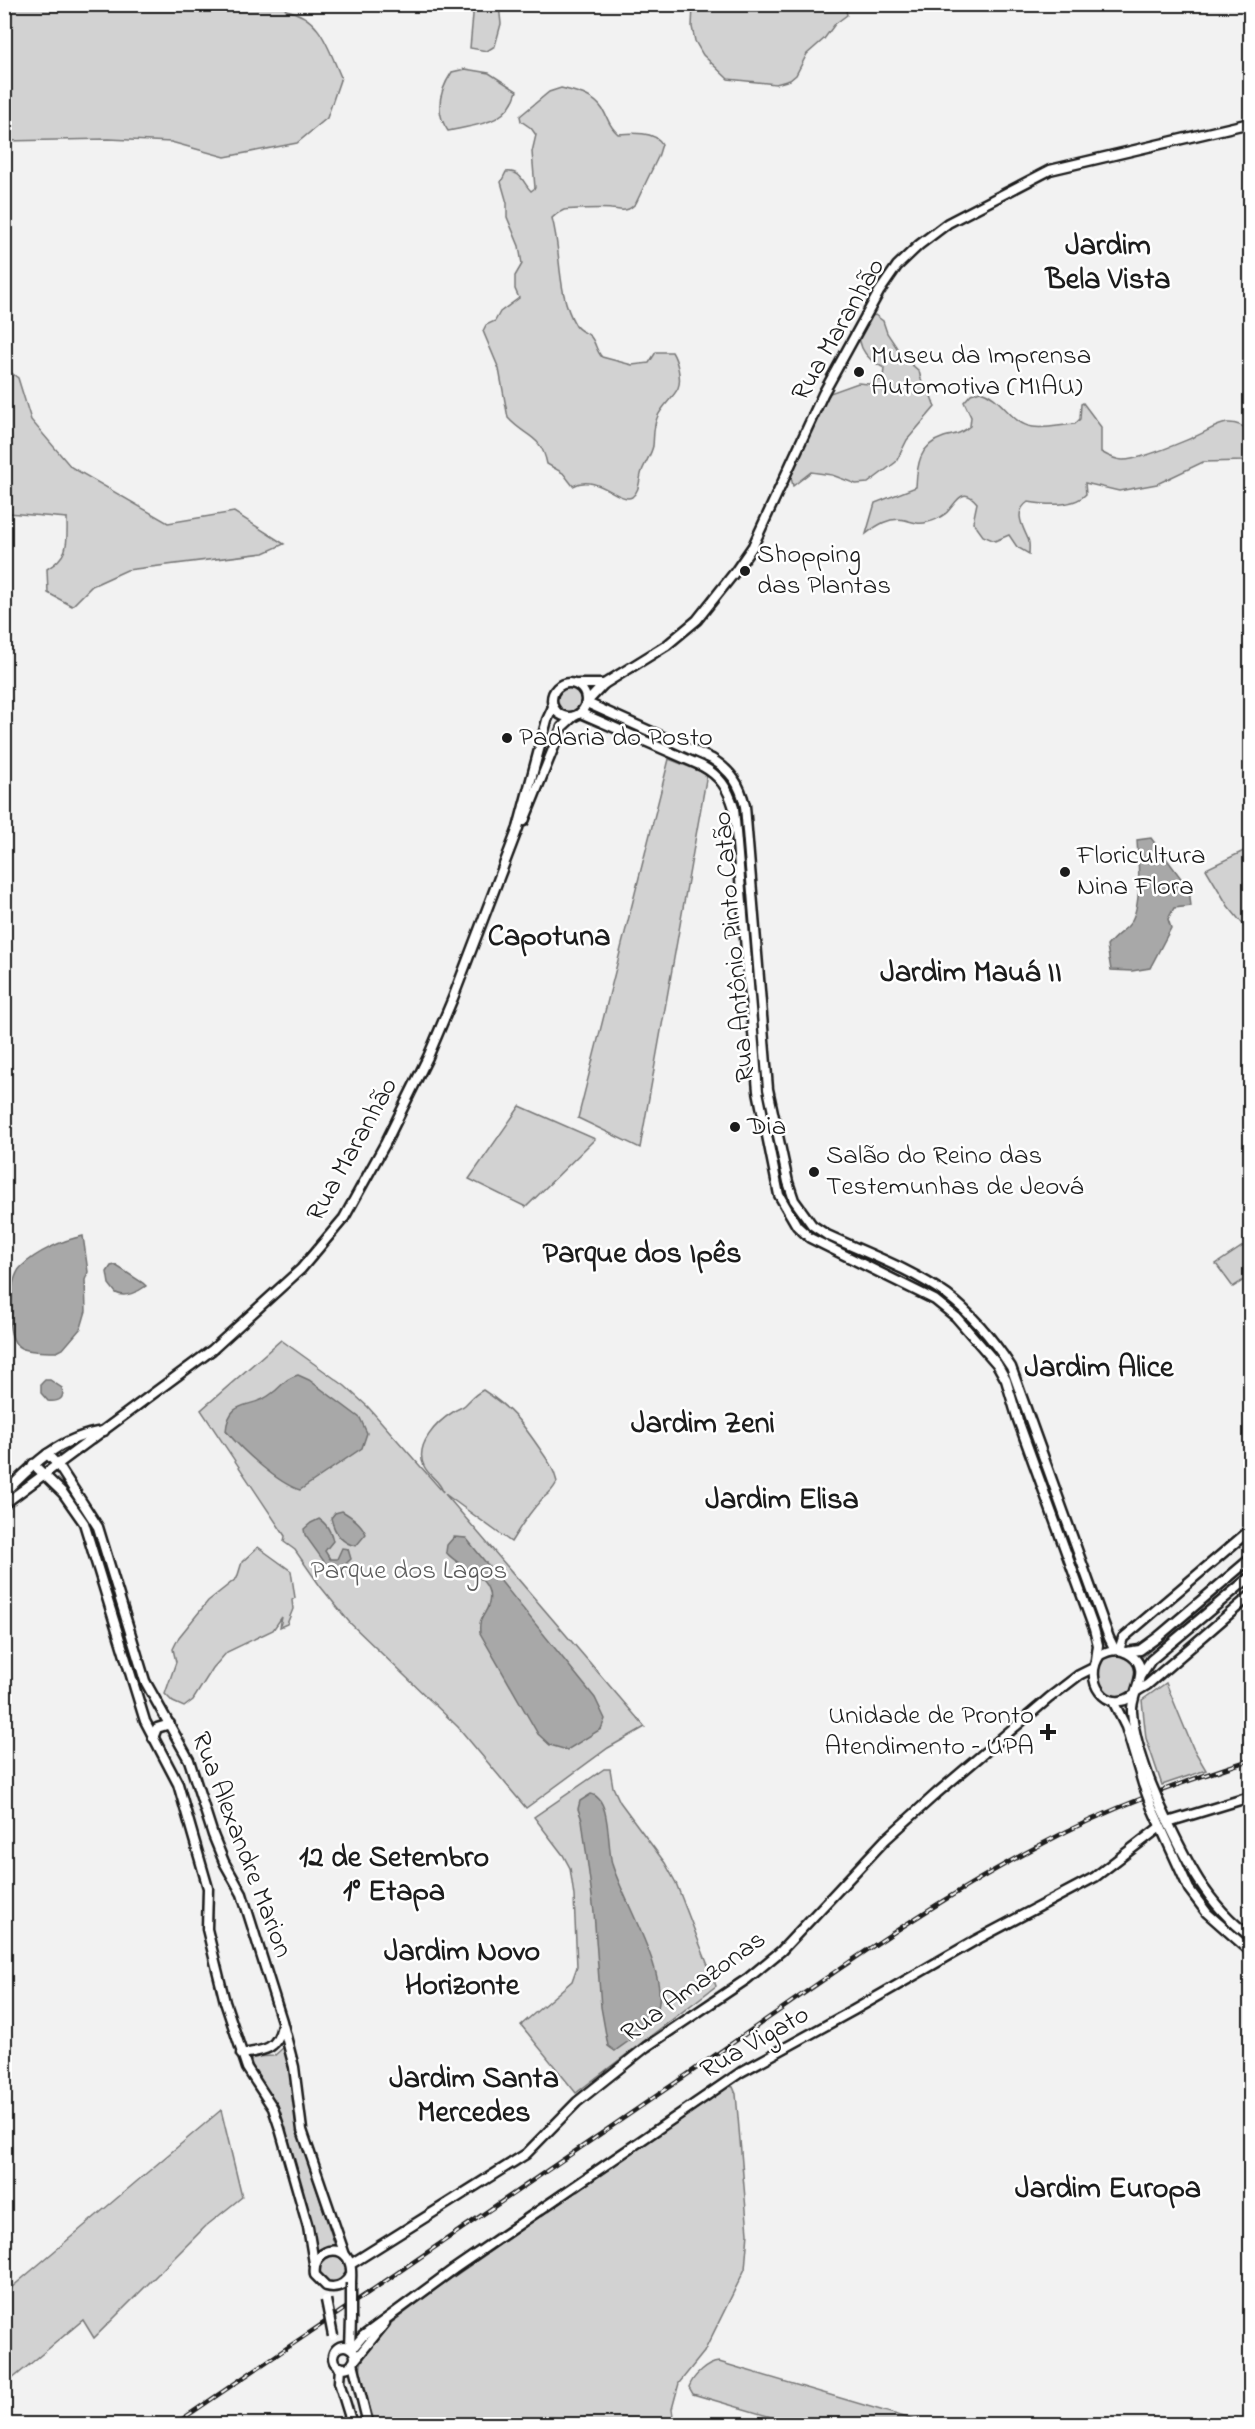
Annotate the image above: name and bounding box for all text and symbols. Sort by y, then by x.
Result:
district label: Jardim Bela Vista [1044,225,1170,303]
street label: Rua Maranhão [782,251,896,409]
place label: Museu da Imprensa Automotiva (MIAU) [871,337,1091,407]
marker: Museu da Imprensa Automotiva (MIAU) [852,365,866,379]
place label: Shopping das Plantas [757,536,891,606]
marker: Shopping das Plantas [738,564,752,578]
place label: Padaria do Posto [519,719,713,758]
marker: Padaria do Posto [500,731,514,745]
street label: Rua Antônio Pinto Catão [704,810,766,1084]
place label: Floricultura Nina Flora [1076,837,1206,907]
marker: Floricultura Nina Flora [1058,865,1072,879]
district label: Capotuna [488,916,610,960]
district label: Jardim Mauá II [880,952,1062,996]
street label: Rua Maranhão [297,1071,409,1229]
place label: Dia [746,1108,786,1147]
marker: Dia [728,1120,742,1134]
place label: Salão do Reino das Testemunhas de Jeová [826,1137,1084,1207]
marker: Salão do Reino das Testemunhas de Jeová [807,1165,821,1179]
district label: Parque dos Ipês [543,1233,741,1277]
district label: Jardim Alice [1025,1347,1175,1391]
district label: Jardim Zeni [631,1403,775,1447]
district label: Jardim Elisa [705,1479,859,1523]
park label: Parque dos Lagos [311,1552,507,1591]
place label: Unidade de Pronto Atendimento – UPA [824,1697,1034,1767]
marker: Unidade de Pronto Atendimento – UPA [1039,1723,1057,1741]
street label: Rua Alexandre Marion [180,1727,302,1963]
district label: 12 de Setembro 1° Etapa [299,1837,489,1915]
street label: Rua Amazonas [613,1921,775,2053]
district label: Jardim Novo Horizonte [384,1931,540,2009]
street label: Rua Vigato [693,1996,817,2090]
district label: Jardim Santa Mercedes [389,2058,559,2136]
district label: Jardim Europa [1015,2168,1201,2212]

